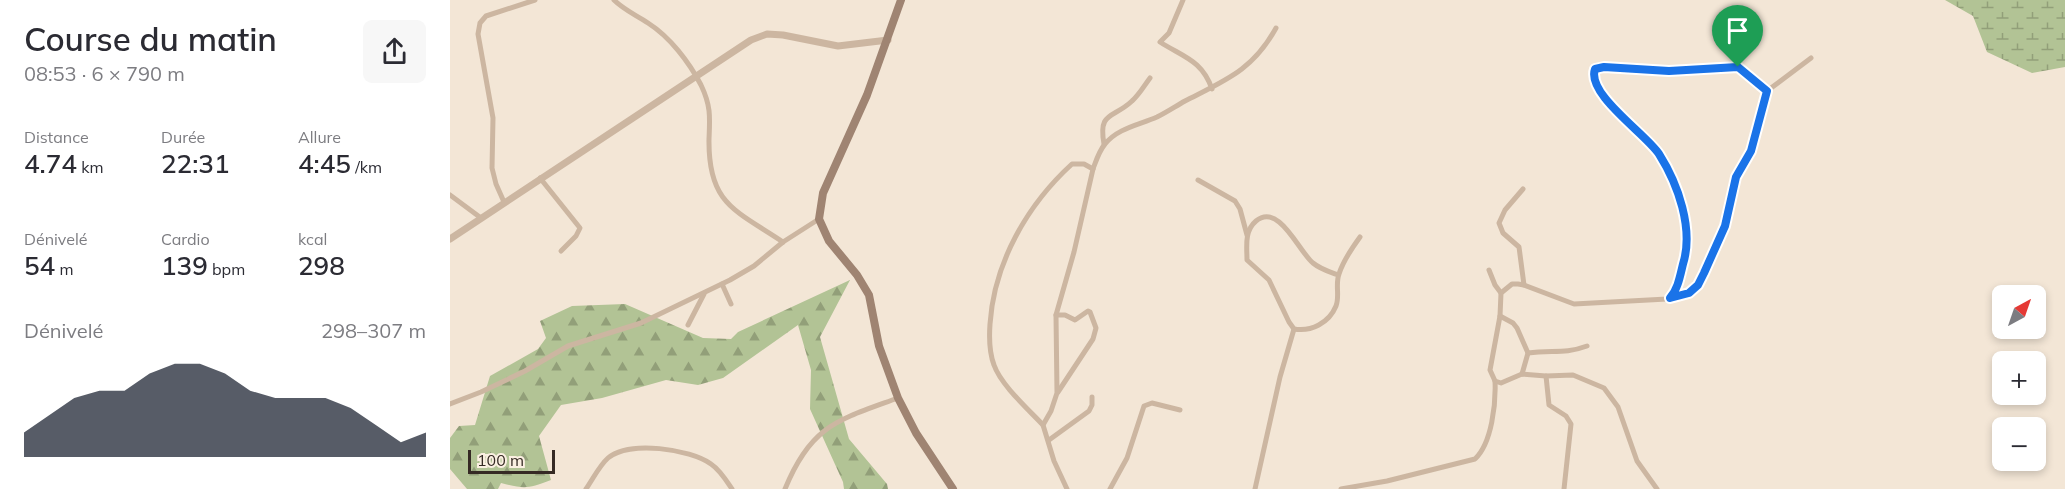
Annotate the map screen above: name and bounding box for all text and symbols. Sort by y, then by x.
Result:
pin [1712,5,1763,67]
icon: arrive [1721,14,1754,47]
text: Course du matin [24,18,277,59]
button: share [363,20,426,83]
text: 08:53 · 6 × 790 m [24,61,185,86]
text: Distance [24,127,89,147]
text: Durée [161,127,205,147]
text: Allure [298,127,341,147]
text: 4.74 [24,147,77,180]
text: 22:31 [161,147,230,180]
text: 4:45 [298,147,351,180]
text: km [77,157,103,177]
text: /km [351,157,382,177]
text: Dénivelé [24,229,87,249]
text: Cardio [161,229,210,249]
text: kcal [298,229,327,249]
text: 54 [24,249,55,282]
text: 139 [161,249,208,282]
text: 298 [298,249,345,282]
text: m [55,259,73,279]
text: bpm [208,259,245,279]
north arrow [1992,285,2046,339]
map controls [1992,285,2046,471]
text: Dénivelé [24,318,103,343]
text: 298–307 m [321,318,426,343]
button: + [1992,351,2046,405]
button: − [1992,417,2046,471]
scale bar [468,447,555,474]
text: 100 m [477,450,524,470]

